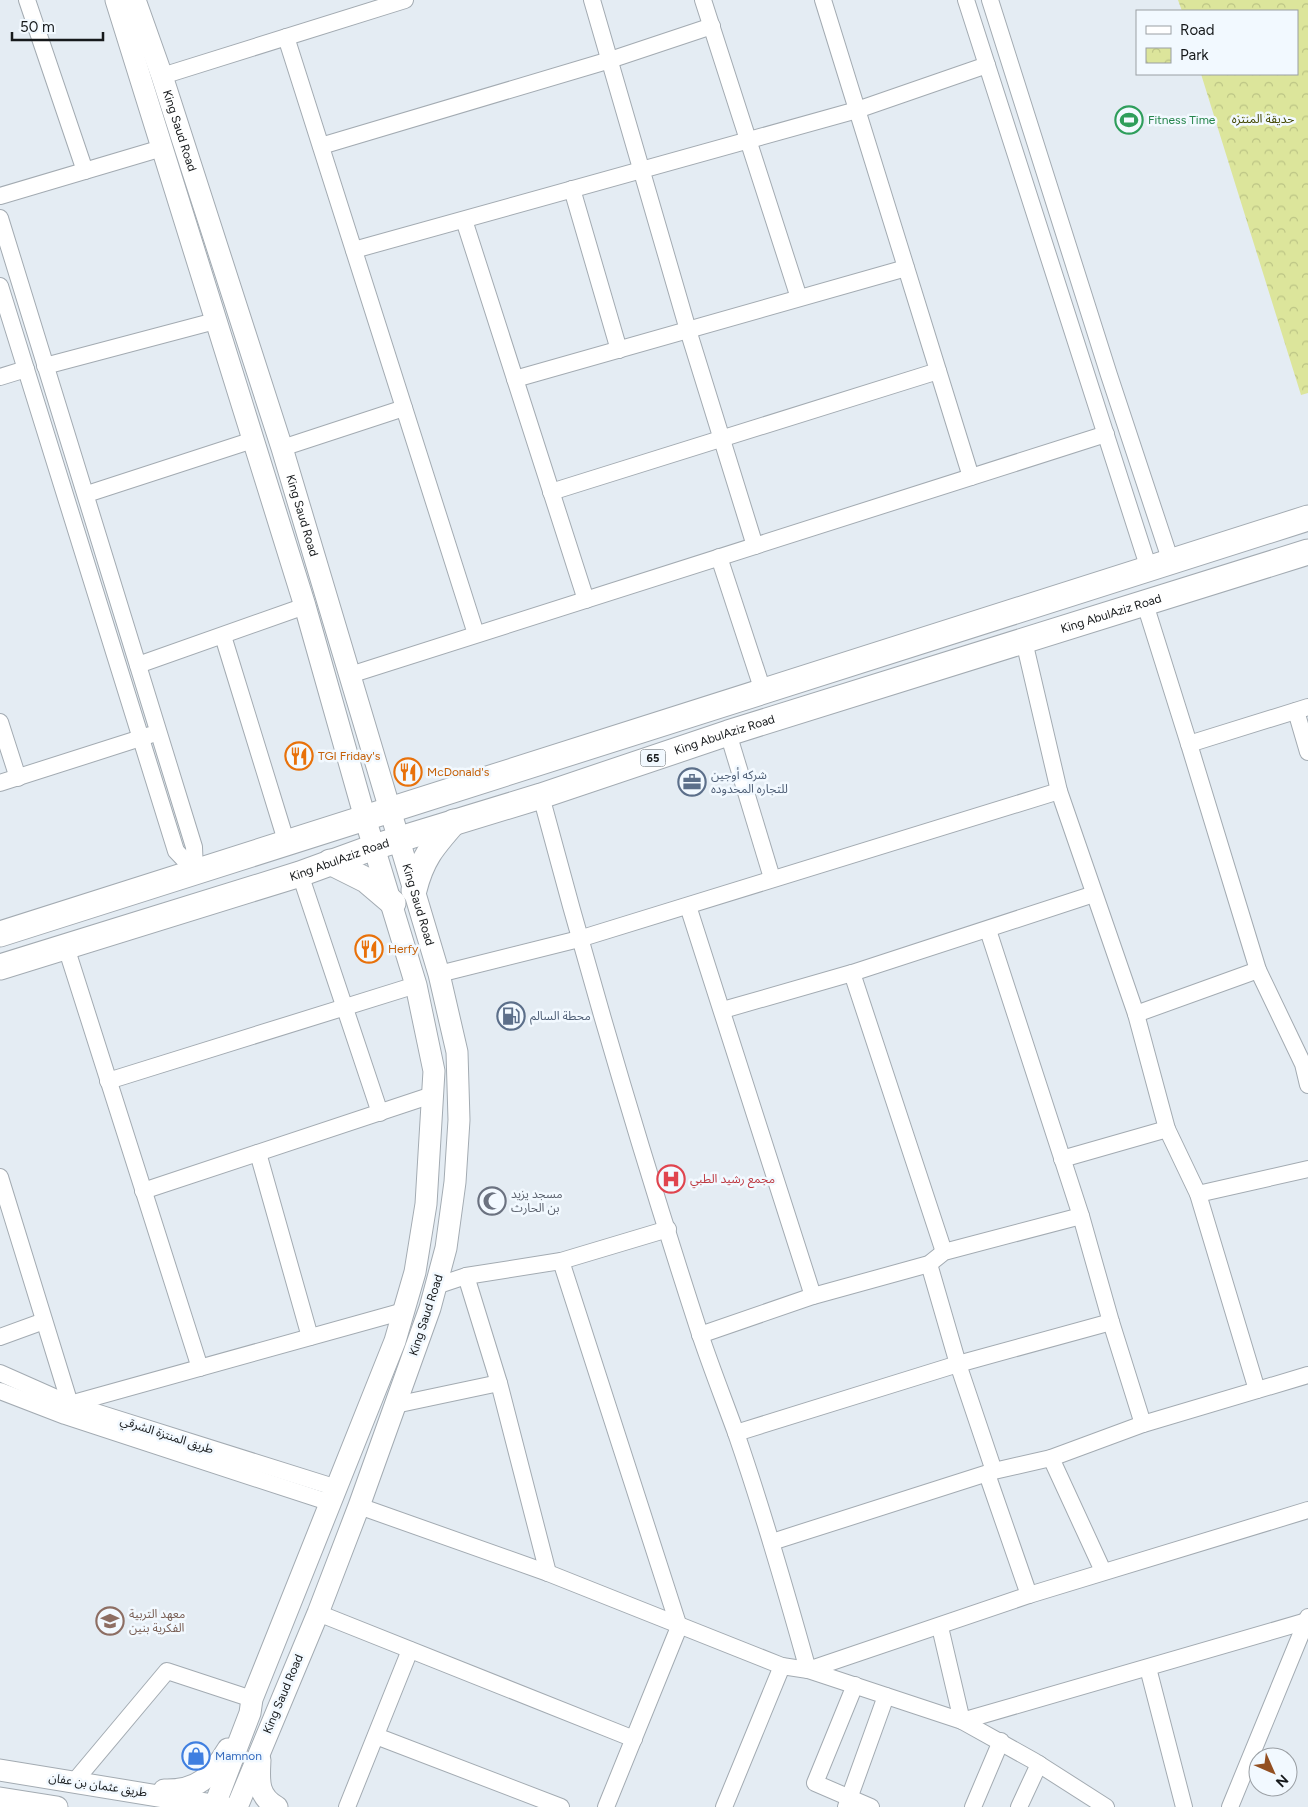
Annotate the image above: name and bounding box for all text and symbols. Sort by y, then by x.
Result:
scale bar [12,10,104,42]
legend [1136,10,1298,75]
text: 50 m [20,18,55,36]
text: Road [1180,21,1215,39]
text: Park [1180,46,1209,64]
street label: King Saud Road [160,88,199,173]
sports icon: Fitness Time [1114,105,1144,135]
park label: حديقة المنتزه [1232,112,1294,126]
place label: Fitness Time [1148,113,1216,127]
street label: King Saud Road [283,473,321,558]
street label: King AbulAziz Road [1059,591,1163,636]
street label: King AbulAziz Road [673,712,776,758]
restaurant icon: TGI Friday's [284,741,314,771]
place label: TGI Friday's [318,749,381,763]
road number: 65 [640,750,666,766]
restaurant icon: McDonald's [393,757,423,787]
place label: McDonald's [427,765,490,779]
office icon: شركه أوجين للتجاره المحدوده [677,767,707,797]
place label: شركه أوجين للتجاره المحدوده [711,767,788,796]
street label: King AbulAziz Road [288,836,391,884]
street label: King Saud Road [399,862,437,947]
restaurant icon: Herfy [354,934,384,964]
place label: Herfy [388,942,419,956]
fuel station icon: محطة السالم [496,1001,526,1031]
place label: محطة السالم [530,1009,591,1025]
hospital icon: مجمع رشيد الطبي [656,1164,686,1194]
place label: مجمع رشيد الطبي [690,1172,775,1189]
mosque icon: مسجد يزيد بن الحارث [477,1186,507,1216]
place label: مسجد يزيد بن الحارث [511,1187,562,1215]
street label: King Saud Road [406,1273,446,1357]
street label: طريق المنتزة الشرقي [118,1413,215,1459]
school or university icon: معهد التربية الفكرية بنين [95,1606,125,1636]
place label: معهد التربية الفكرية بنين [129,1607,185,1635]
street label: King Saud Road [260,1652,306,1736]
shop icon: Mamnon [181,1741,211,1771]
north arrow [1248,1747,1298,1797]
place label: Mamnon [215,1749,262,1763]
street label: طريق عثمان بن عفان [48,1770,148,1801]
text: N [1272,1771,1292,1791]

